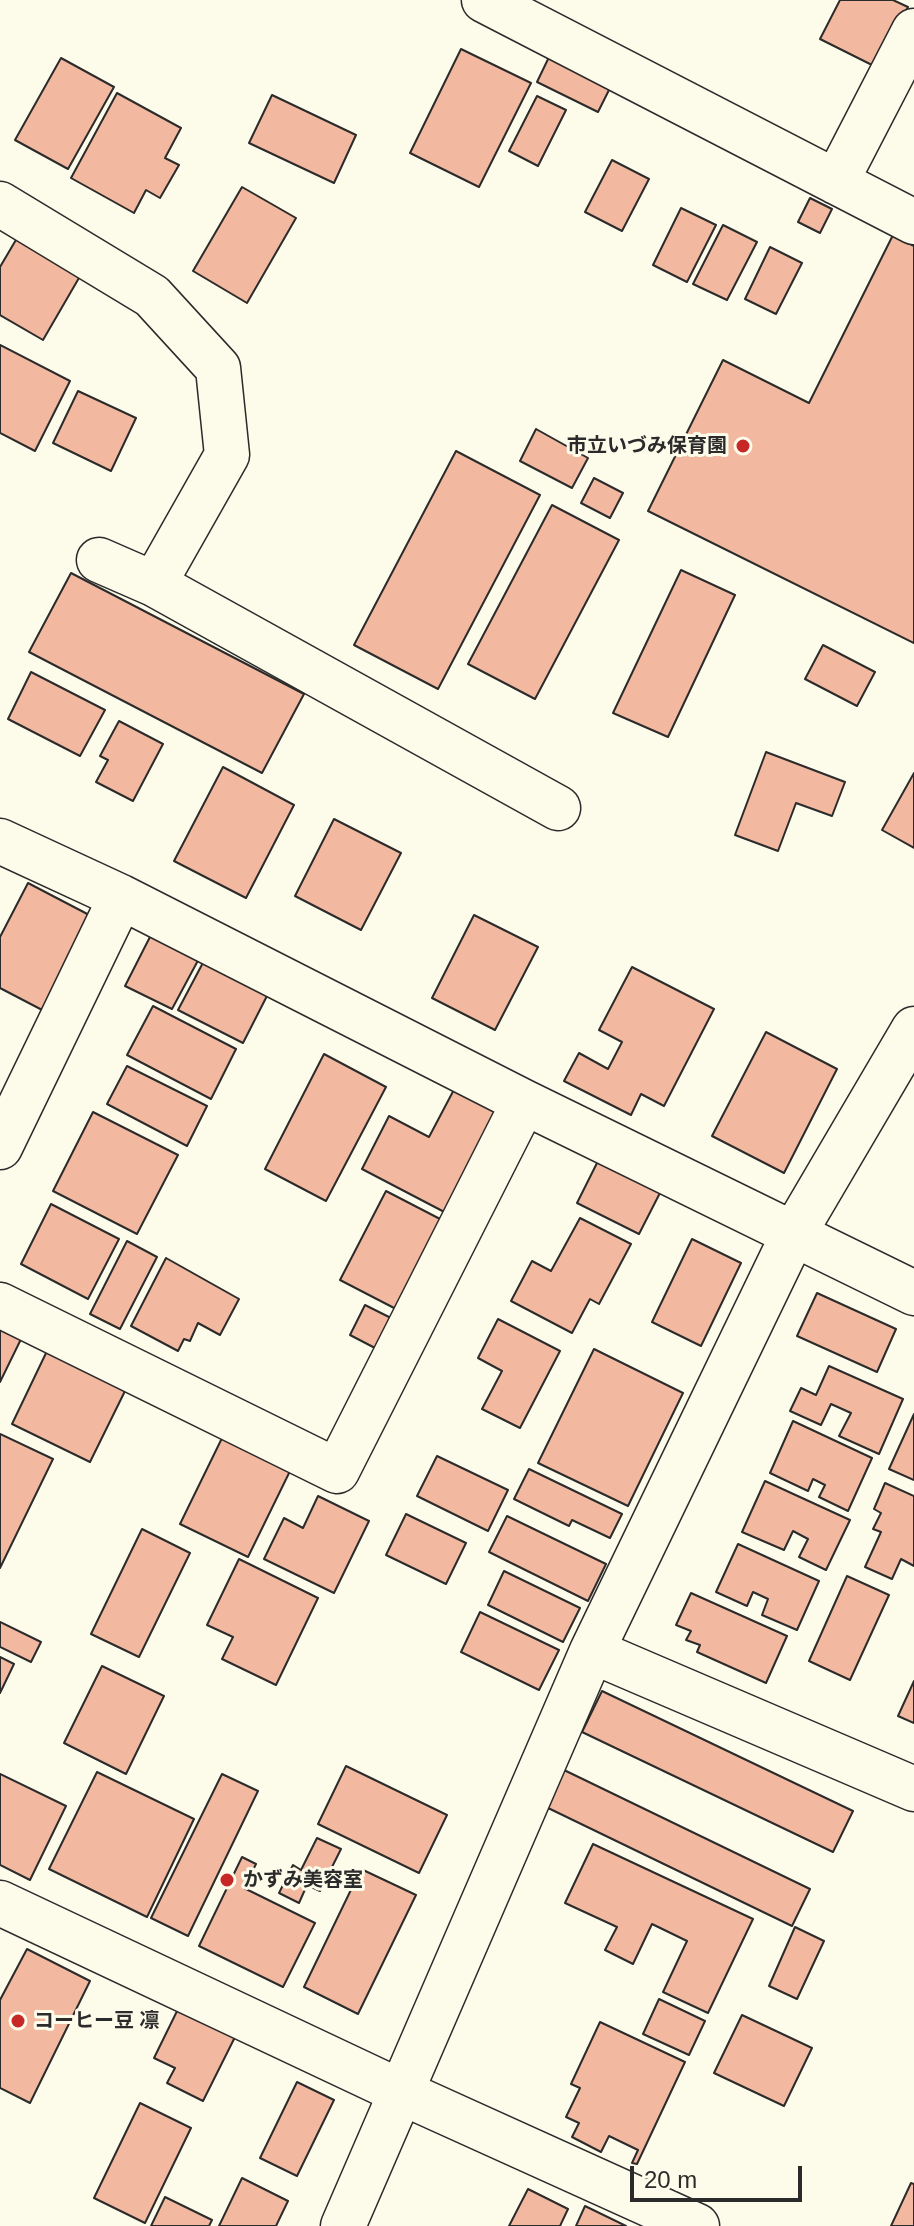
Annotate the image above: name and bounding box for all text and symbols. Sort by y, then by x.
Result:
place label: 市立いづみ保育園 [567,434,727,458]
marker: 市立いづみ保育園 [734,437,752,455]
place label: かずみ美容室 [243,1868,363,1892]
marker: かずみ美容室 [218,1871,236,1889]
place label: コーヒー豆 凛 [34,2009,160,2033]
marker: コーヒー豆 凛 [9,2012,27,2030]
scale bar [634,2150,806,2200]
text: 20 m [644,2166,697,2193]

